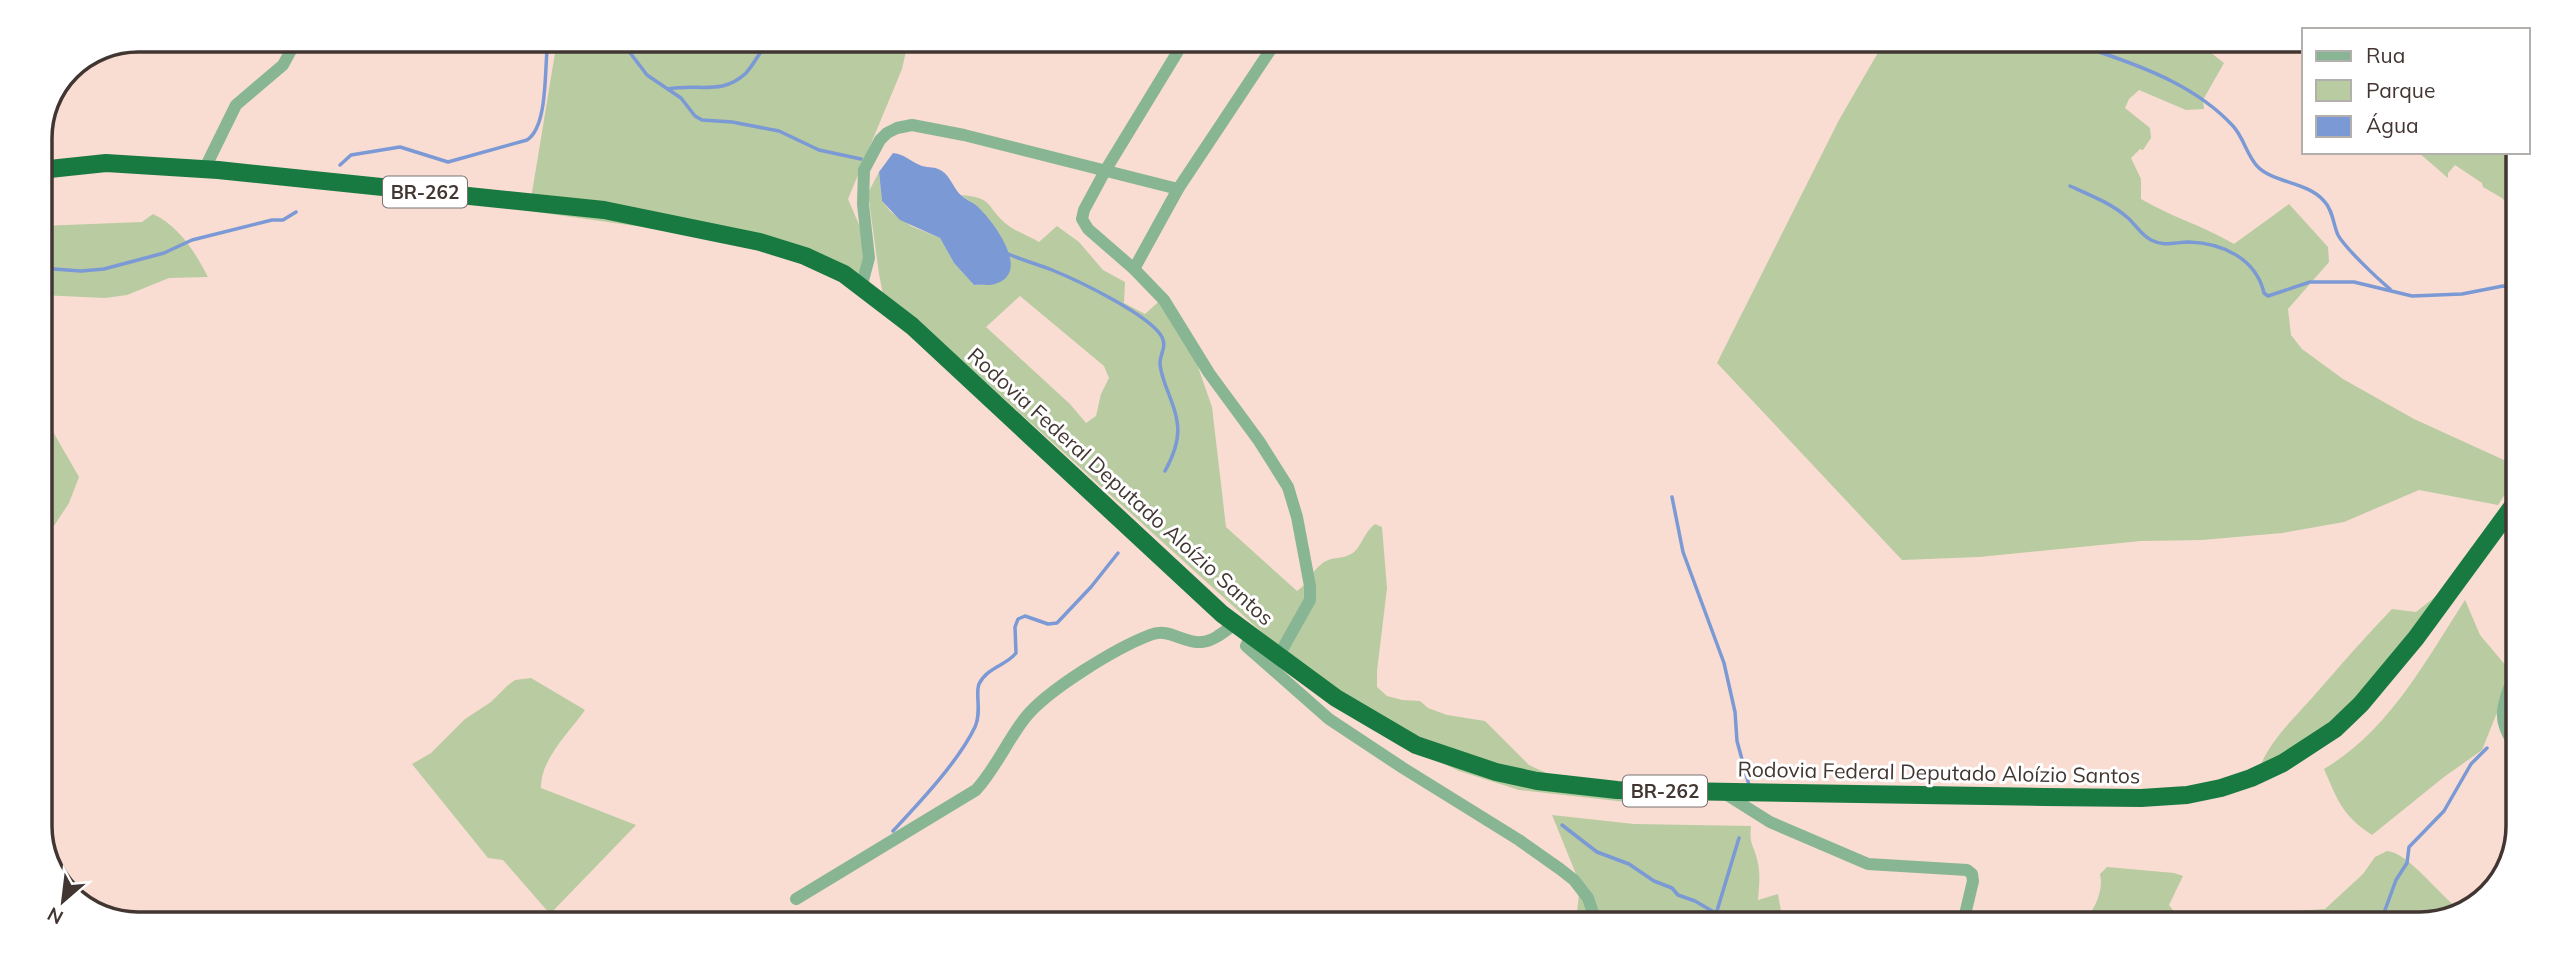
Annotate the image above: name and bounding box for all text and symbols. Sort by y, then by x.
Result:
legend [2302,28,2530,154]
text: Rua [2366,42,2405,68]
text: Parque [2366,77,2435,103]
text: Água [2366,112,2419,138]
road number: BR-262 [383,176,467,208]
street label: Rodovia Federal Deputado Aloízio Santos [963,342,1279,630]
street label: Rodovia Federal Deputado Aloízio Santos [1737,755,2141,789]
road number: BR-262 [1623,776,1707,806]
north arrow [28,866,98,936]
text: N [43,902,67,930]

